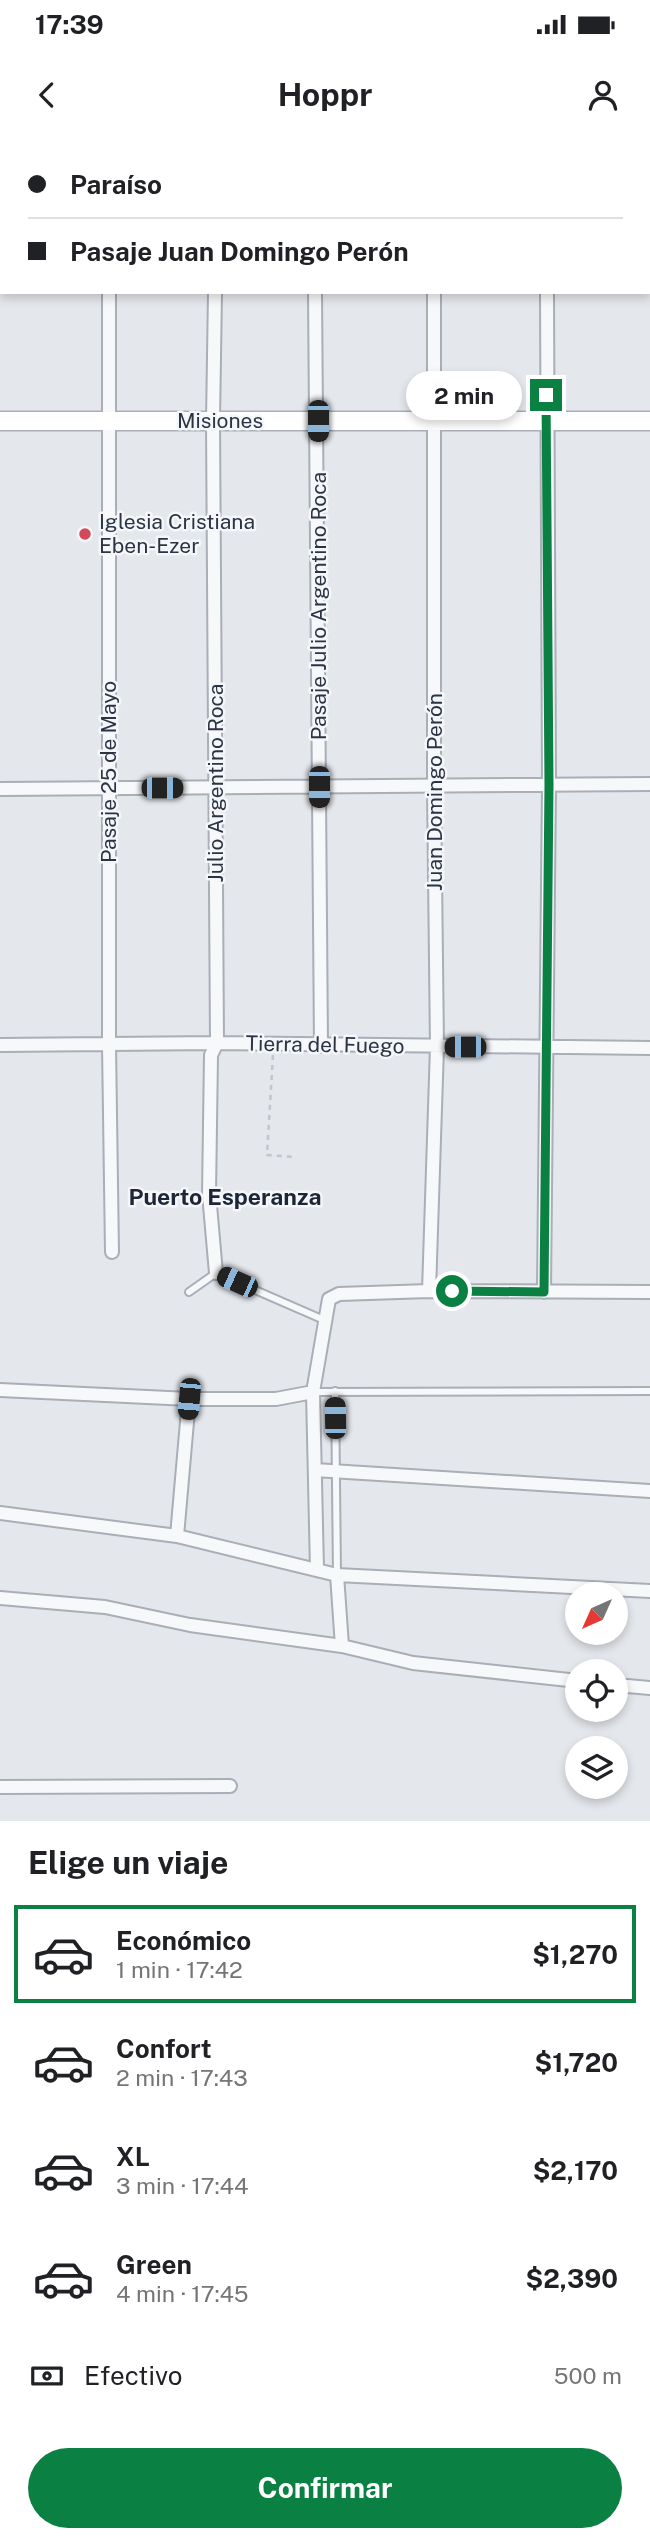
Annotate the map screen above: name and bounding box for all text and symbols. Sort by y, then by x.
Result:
text: 17:39 [35,9,104,40]
icon: back [28,76,66,114]
text: Hoppr [278,76,372,113]
icon: person [584,76,622,114]
text: Paraíso [70,169,162,200]
text: Pasaje Juan Domingo Perón [70,236,409,267]
callout: 2 min [406,370,522,420]
route end [530,379,562,411]
text: 2 min [434,382,494,409]
car [308,400,329,442]
street label: Misiones [177,408,263,433]
street label: Pasaje Julio Argentino Roca [306,472,331,740]
place label: Iglesia Cristiana Eben-Ezer [99,509,255,558]
marker: Iglesia Cristiana Eben-Ezer [77,526,93,542]
street label: Pasaje 25 de Mayo [96,681,121,863]
street label: Julio Argentino Roca [203,684,228,882]
street label: Juan Domingo Perón [422,693,447,891]
car [309,766,330,808]
car [142,778,184,799]
street label: Tierra del Fuego [245,1031,405,1058]
car [445,1037,487,1058]
district label: Puerto Esperanza [128,1183,322,1210]
car [214,1264,261,1300]
route start [436,1275,468,1307]
car [177,1377,202,1421]
car [325,1397,346,1439]
north arrow [565,1582,628,1645]
map controls [565,1582,628,1799]
button: locate [565,1659,628,1722]
button: layers [565,1736,628,1799]
text: Elige un viaje [28,1844,228,1881]
icon: car [32,1923,95,1986]
text: Económico [116,1925,251,1956]
text: $1,270 [532,1939,618,1970]
text: 1 min · 17:42 [116,1956,243,1983]
icon: car [32,2031,95,2094]
text: Confort [116,2033,212,2064]
text: $1,720 [534,2047,618,2078]
text: 2 min · 17:43 [116,2064,248,2091]
icon: car [32,2139,95,2202]
text: XL [116,2141,150,2172]
text: $2,170 [533,2155,618,2186]
text: 3 min · 17:44 [116,2172,249,2199]
icon: car [32,2247,95,2310]
text: Green [116,2249,192,2280]
text: $2,390 [526,2263,618,2294]
text: 4 min · 17:45 [116,2280,249,2307]
icon: cash [28,2357,66,2395]
text: Efectivo [84,2360,182,2391]
text: 500 m [554,2362,622,2389]
button: Confirmar [28,2448,622,2528]

